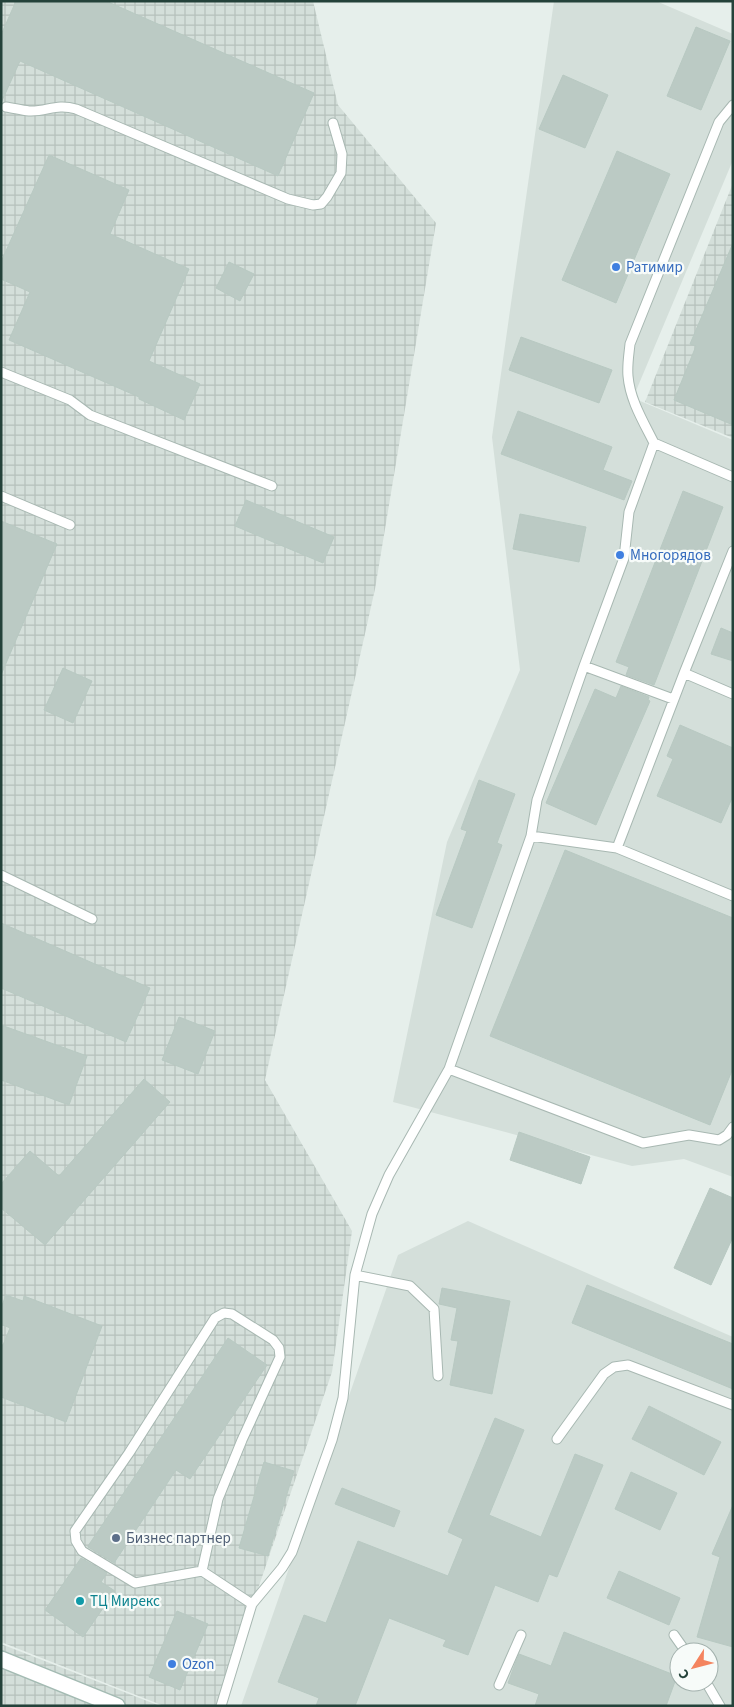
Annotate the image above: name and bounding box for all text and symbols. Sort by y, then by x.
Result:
place label: Ратимир [626,257,683,278]
marker: Ратимир [610,261,622,273]
place label: Многорядов [630,545,711,566]
marker: Многорядов [614,549,626,561]
place label: Бизнес партнер [126,1528,231,1549]
marker: Бизнес партнер [110,1532,122,1544]
place label: ТЦ Мирекс [90,1591,160,1612]
marker: ТЦ Мирекс [74,1595,86,1607]
north arrow [669,1642,719,1692]
place label: Ozon [182,1654,214,1675]
marker: Ozon [166,1658,178,1670]
text: С [674,1665,695,1683]

